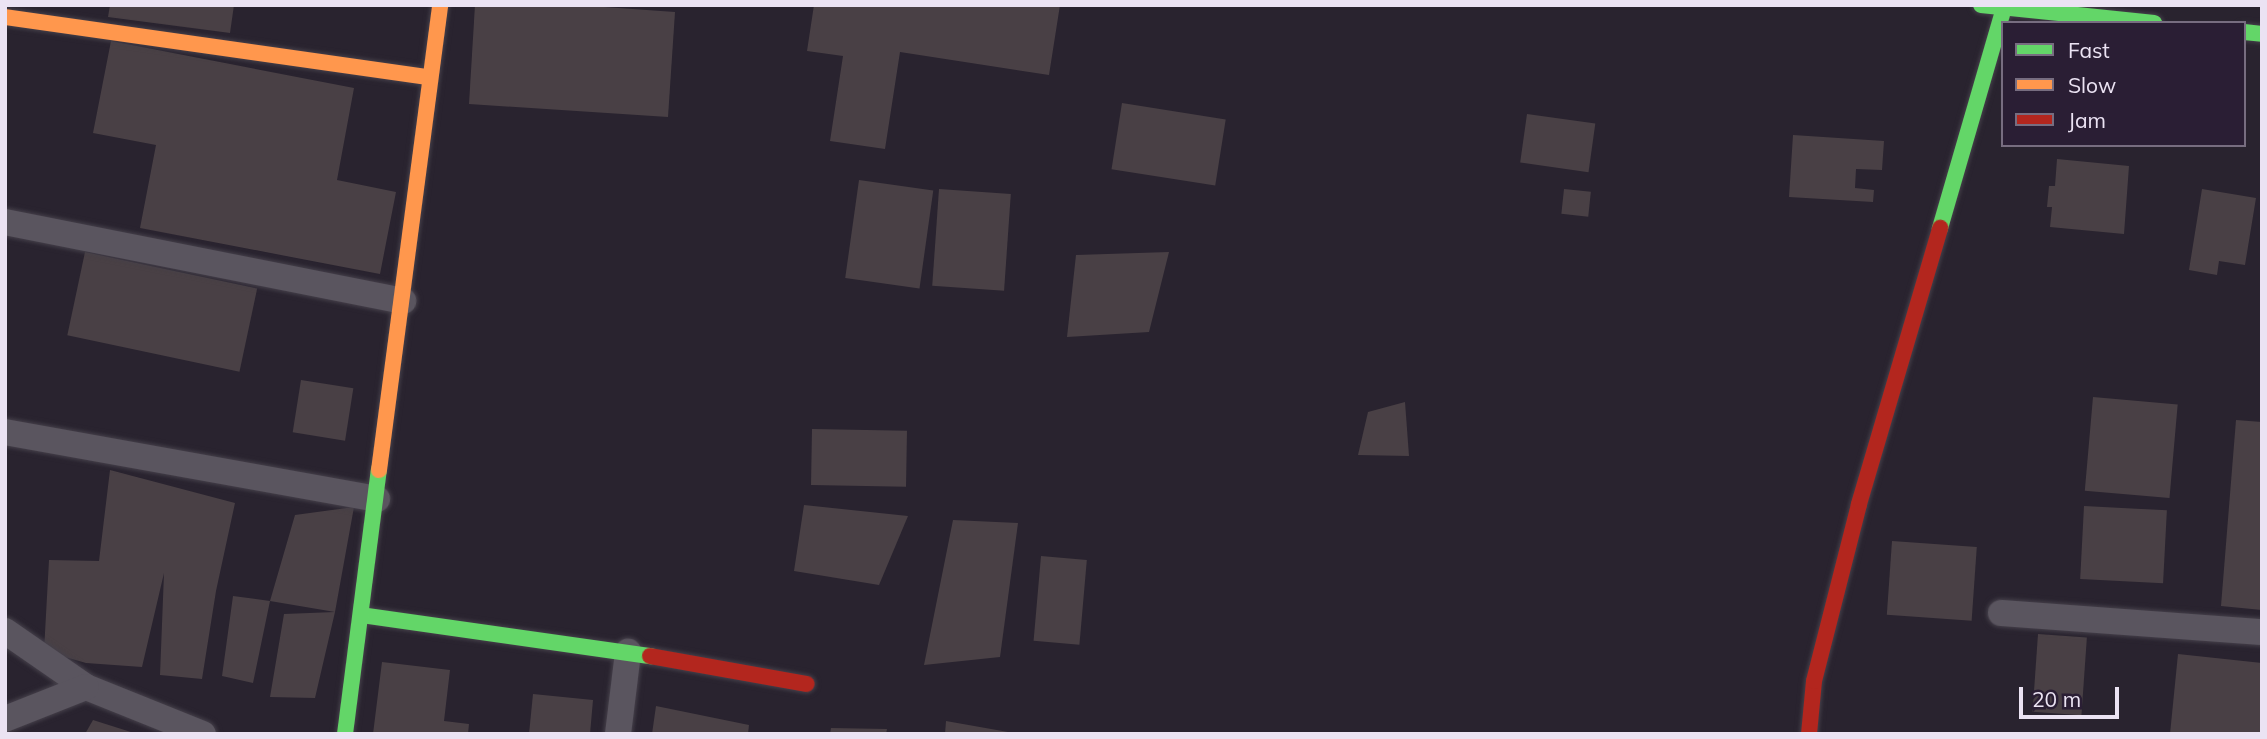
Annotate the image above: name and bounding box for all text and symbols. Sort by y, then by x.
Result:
legend [2001,21,2246,147]
text: Fast [2068,37,2110,63]
text: Slow [2068,72,2116,98]
text: Jam [2068,107,2106,133]
scale bar [2022,672,2122,716]
text: 20 m [2032,686,2081,712]

